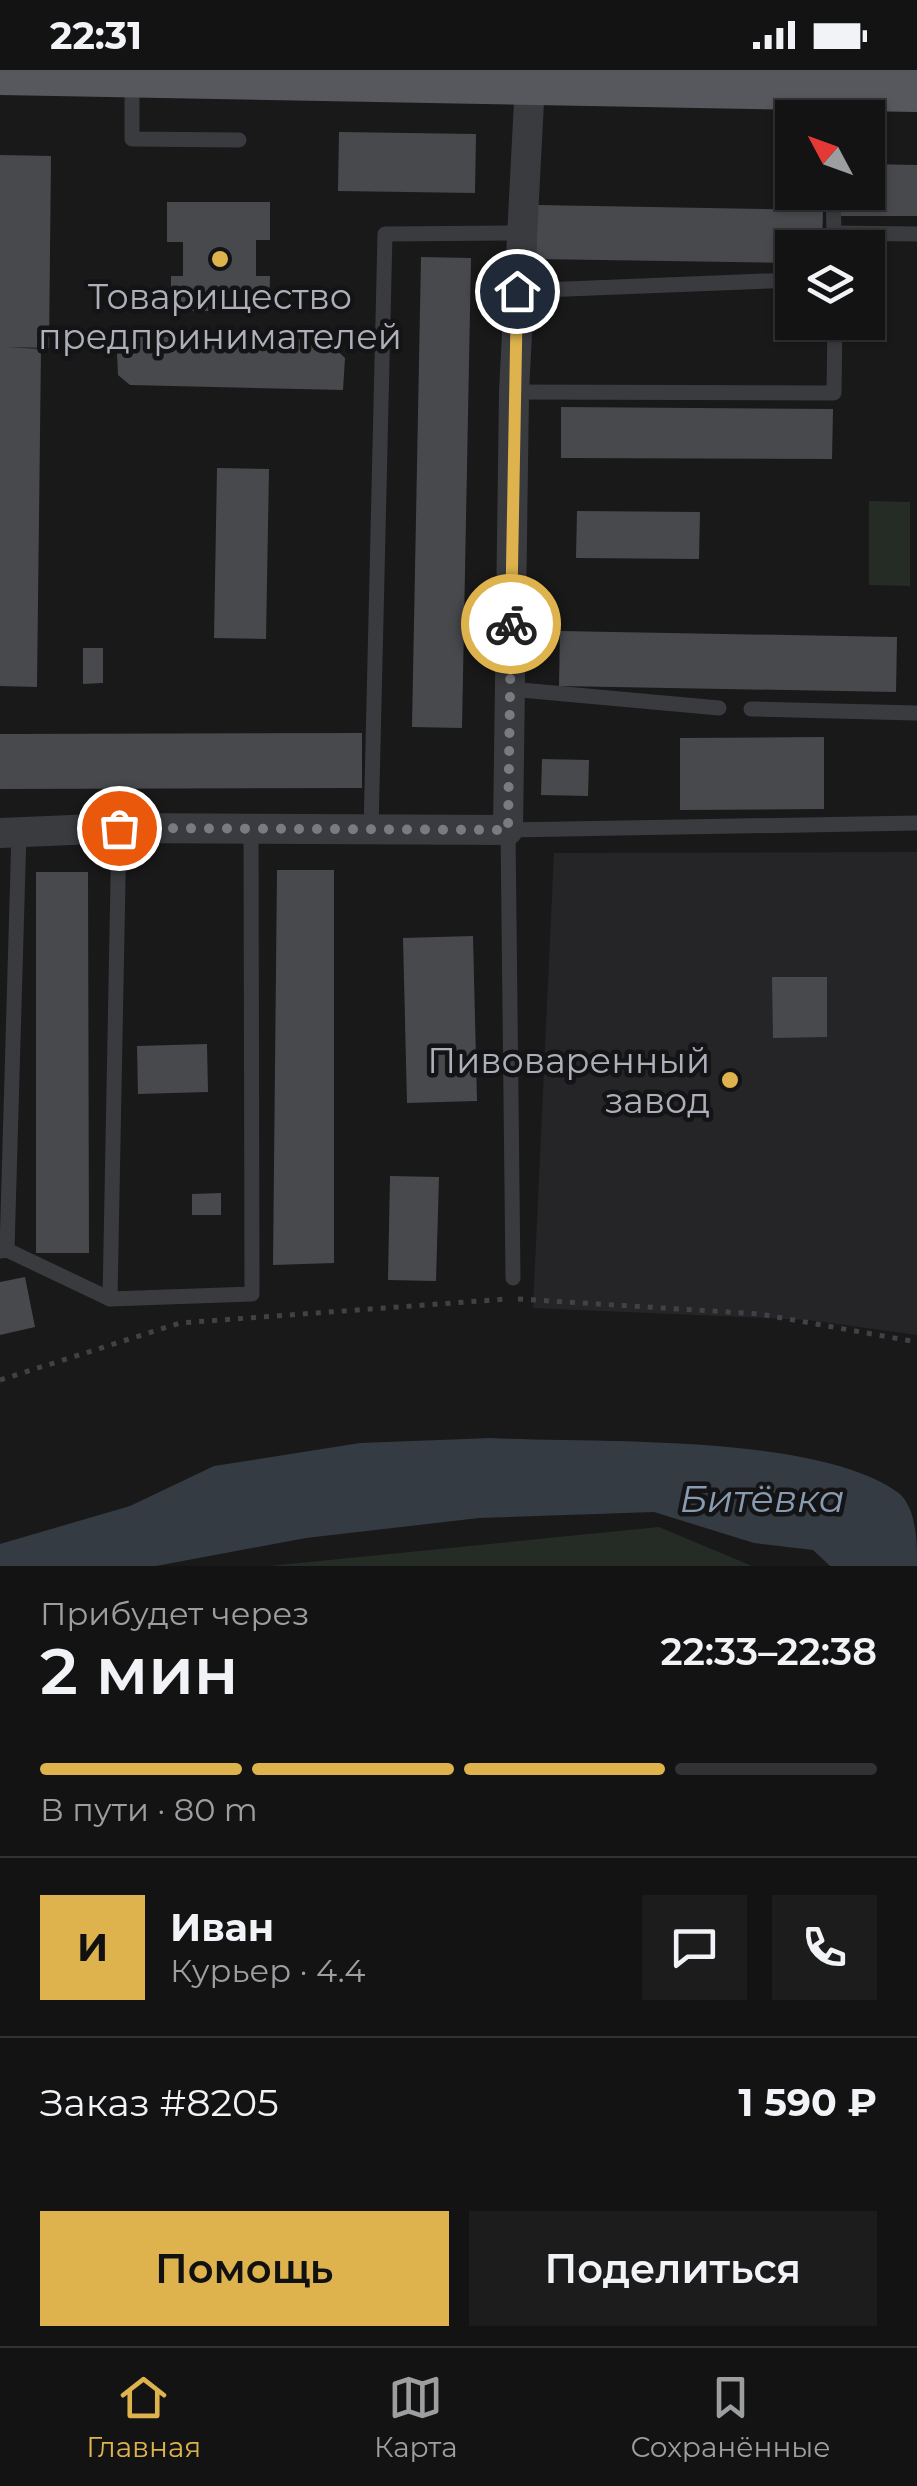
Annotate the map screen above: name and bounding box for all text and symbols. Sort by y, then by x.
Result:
text: 22:31 [50,12,142,59]
north arrow [775,100,885,210]
map controls [775,100,885,340]
button: layers [775,230,885,340]
marker: Товарищество предпринимателей [209,248,231,270]
pin [475,249,560,334]
icon: home [490,264,545,319]
place label: Товарищество предпринимателей [38,275,402,358]
courier [461,574,561,674]
icon: bike [484,597,539,652]
pin [77,786,162,871]
icon: bag [92,801,147,856]
place label: Пивоваренный завод [427,1039,710,1122]
marker: Пивоваренный завод [719,1069,741,1091]
water label: Битёвка [679,1475,845,1522]
text: Прибудет через [40,1594,309,1633]
text: 22:33–22:38 [661,1628,877,1675]
text: 2 мин [40,1631,238,1710]
text: В пути · 80 m [40,1790,258,1829]
button: chat [642,1895,747,2000]
button: phone [772,1895,877,2000]
text: Иван [170,1904,274,1951]
text: И [77,1924,108,1971]
text: Курьер · 4.4 [170,1951,365,1990]
text: Заказ #8205 [40,2079,279,2126]
text: 1 590 ₽ [738,2079,877,2126]
button: Помощь [40,2211,449,2326]
button: Поделиться [469,2211,877,2326]
tab: Главная [86,2370,201,2464]
tab: Карта [374,2370,458,2464]
tab: Сохранённые [630,2370,831,2464]

